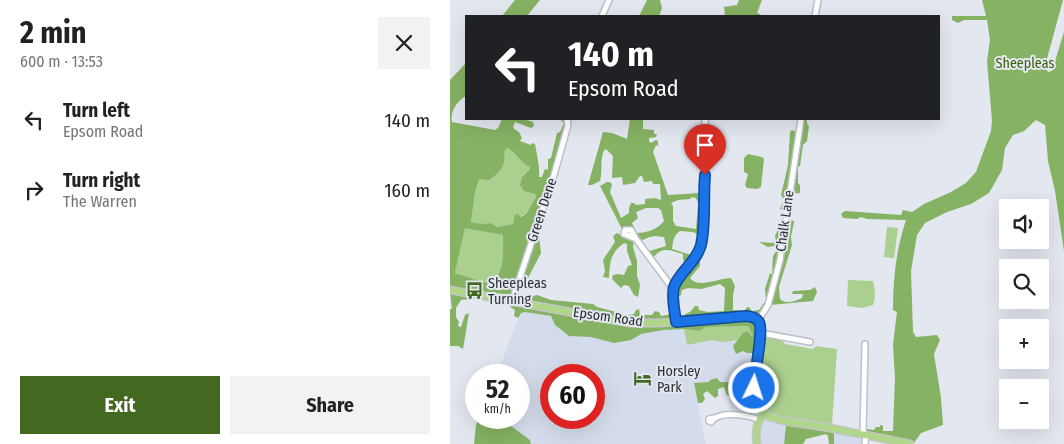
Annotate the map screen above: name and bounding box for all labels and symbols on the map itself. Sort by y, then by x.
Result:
park label: Sheepleas [996,55,1054,72]
pin [684,124,726,175]
street label: Green Dene [524,176,560,244]
street label: Chalk Lane [772,189,798,253]
place label: Sheepleas Turning [488,275,547,308]
bus stop icon: Sheepleas Turning [464,281,484,301]
street label: Epsom Road [572,304,644,330]
position arrow [727,361,779,413]
place label: Horsley Park [657,363,701,396]
speed limit sign: 60 [540,364,605,429]
hotel icon: Horsley Park [633,369,653,389]

